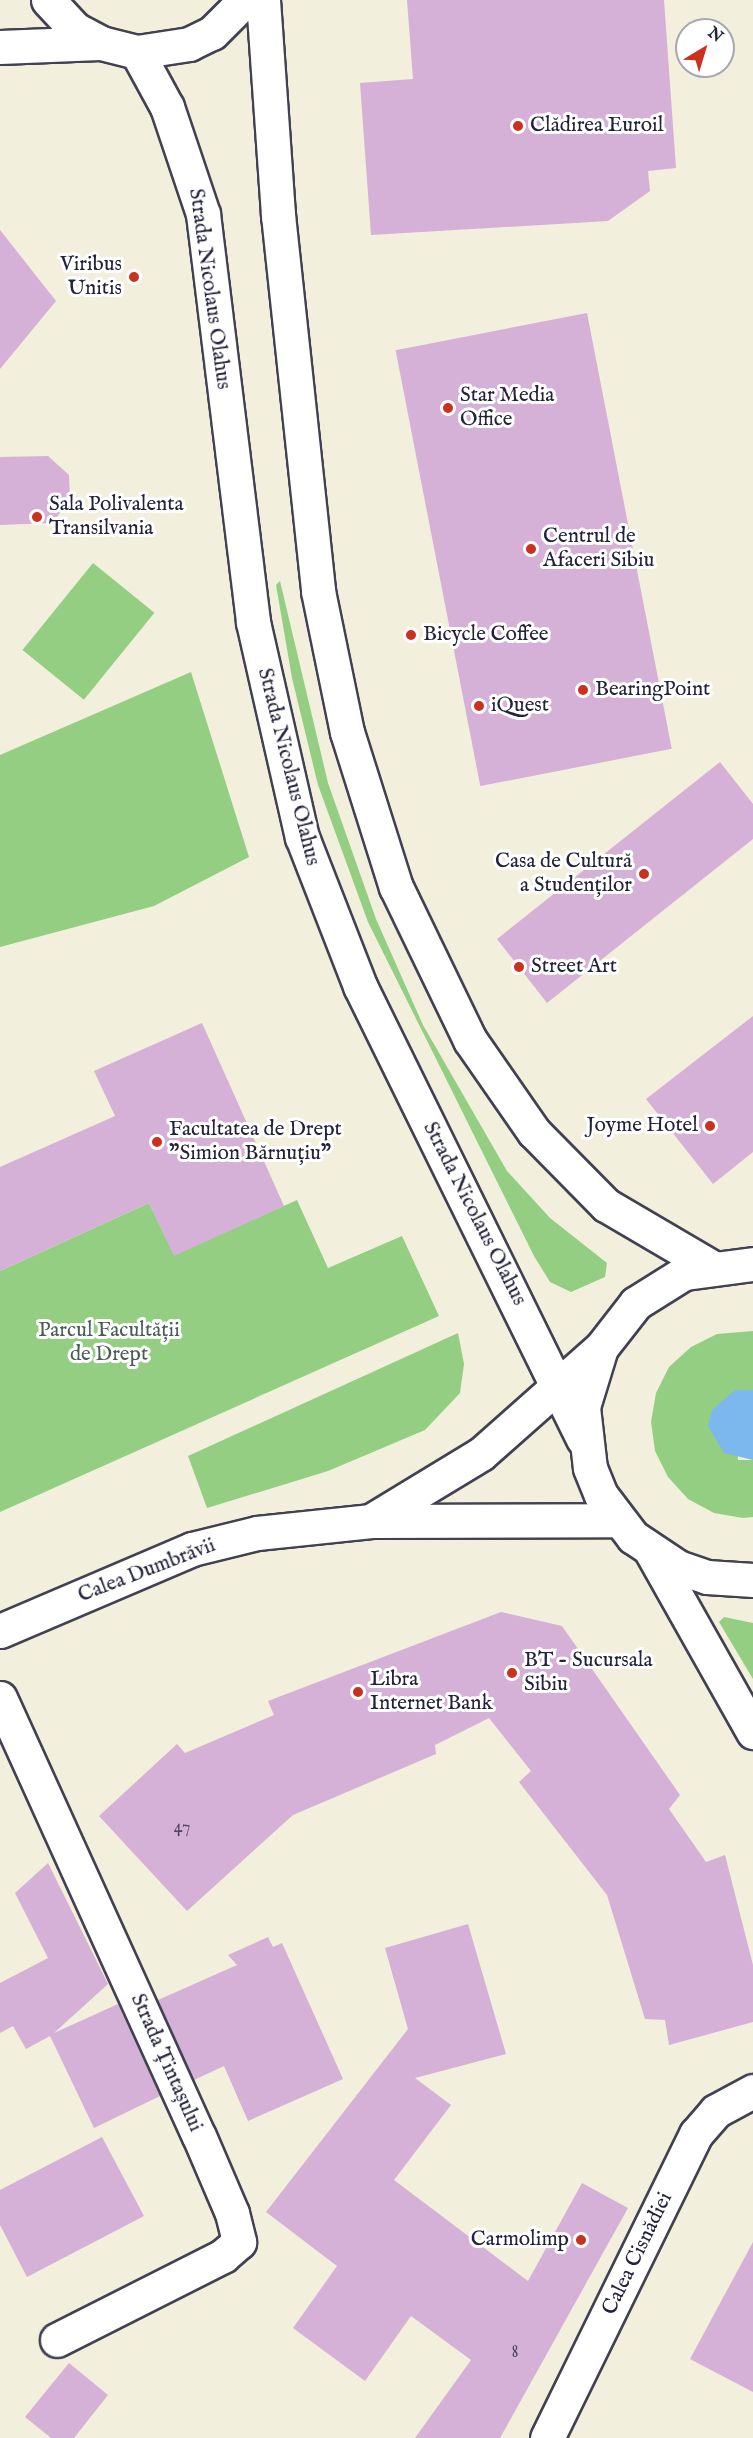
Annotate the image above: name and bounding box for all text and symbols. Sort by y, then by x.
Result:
north arrow [675,18,735,78]
text: N [703,23,726,48]
place label: Clădirea Euroil [530,113,663,139]
marker: Clădirea Euroil [511,119,525,133]
street label: Strada Nicolaus Olahus [182,187,236,391]
place label: Viribus Unitis [60,252,122,302]
marker: Viribus Unitis [127,270,141,284]
place label: Star Media Office [460,383,554,433]
marker: Star Media Office [441,401,455,415]
place label: Sala Polivalenta Transilvania [49,492,183,542]
marker: Sala Polivalenta Transilvania [30,510,44,524]
place label: Centrul de Afaceri Sibiu [543,524,654,574]
marker: Centrul de Afaceri Sibiu [524,542,538,556]
place label: Bicycle Coffee [423,622,548,648]
marker: Bicycle Coffee [404,628,418,642]
street label: Strada Nicolaus Olahus [251,666,325,868]
place label: BearingPoint [595,677,710,703]
marker: BearingPoint [576,683,590,697]
place label: iQuest [491,693,549,719]
marker: iQuest [472,699,486,713]
place label: Casa de Cultură a Studenților [495,849,632,899]
marker: Casa de Cultură a Studenților [637,867,651,881]
place label: Street Art [531,954,617,980]
marker: Street Art [512,960,526,974]
place label: Joyme Hotel [587,1113,698,1139]
place label: Facultatea de Drept "Simion Bărnuțiu" [169,1117,342,1167]
street label: Strada Nicolaus Olahus [417,1118,531,1310]
marker: Joyme Hotel [703,1119,717,1133]
marker: Facultatea de Drept "Simion Bărnuțiu" [150,1135,164,1149]
park label: Parcul Facultății de Drept [38,1318,180,1368]
street label: Calea Dumbrăvii [75,1533,219,1609]
place label: BT - Sucursala Sibiu [524,1648,653,1698]
marker: BT - Sucursala Sibiu [505,1666,519,1680]
place label: Libra Internet Bank [370,1667,493,1717]
marker: Libra Internet Bank [351,1685,365,1699]
house number: 47 [174,1817,190,1839]
street label: Strada Țintașului [124,1990,208,2136]
street label: Calea Cisnădiei [597,2189,679,2319]
place label: Carmolimp [471,2227,569,2253]
marker: Carmolimp [574,2233,588,2247]
house number: 8 [511,2342,519,2364]

